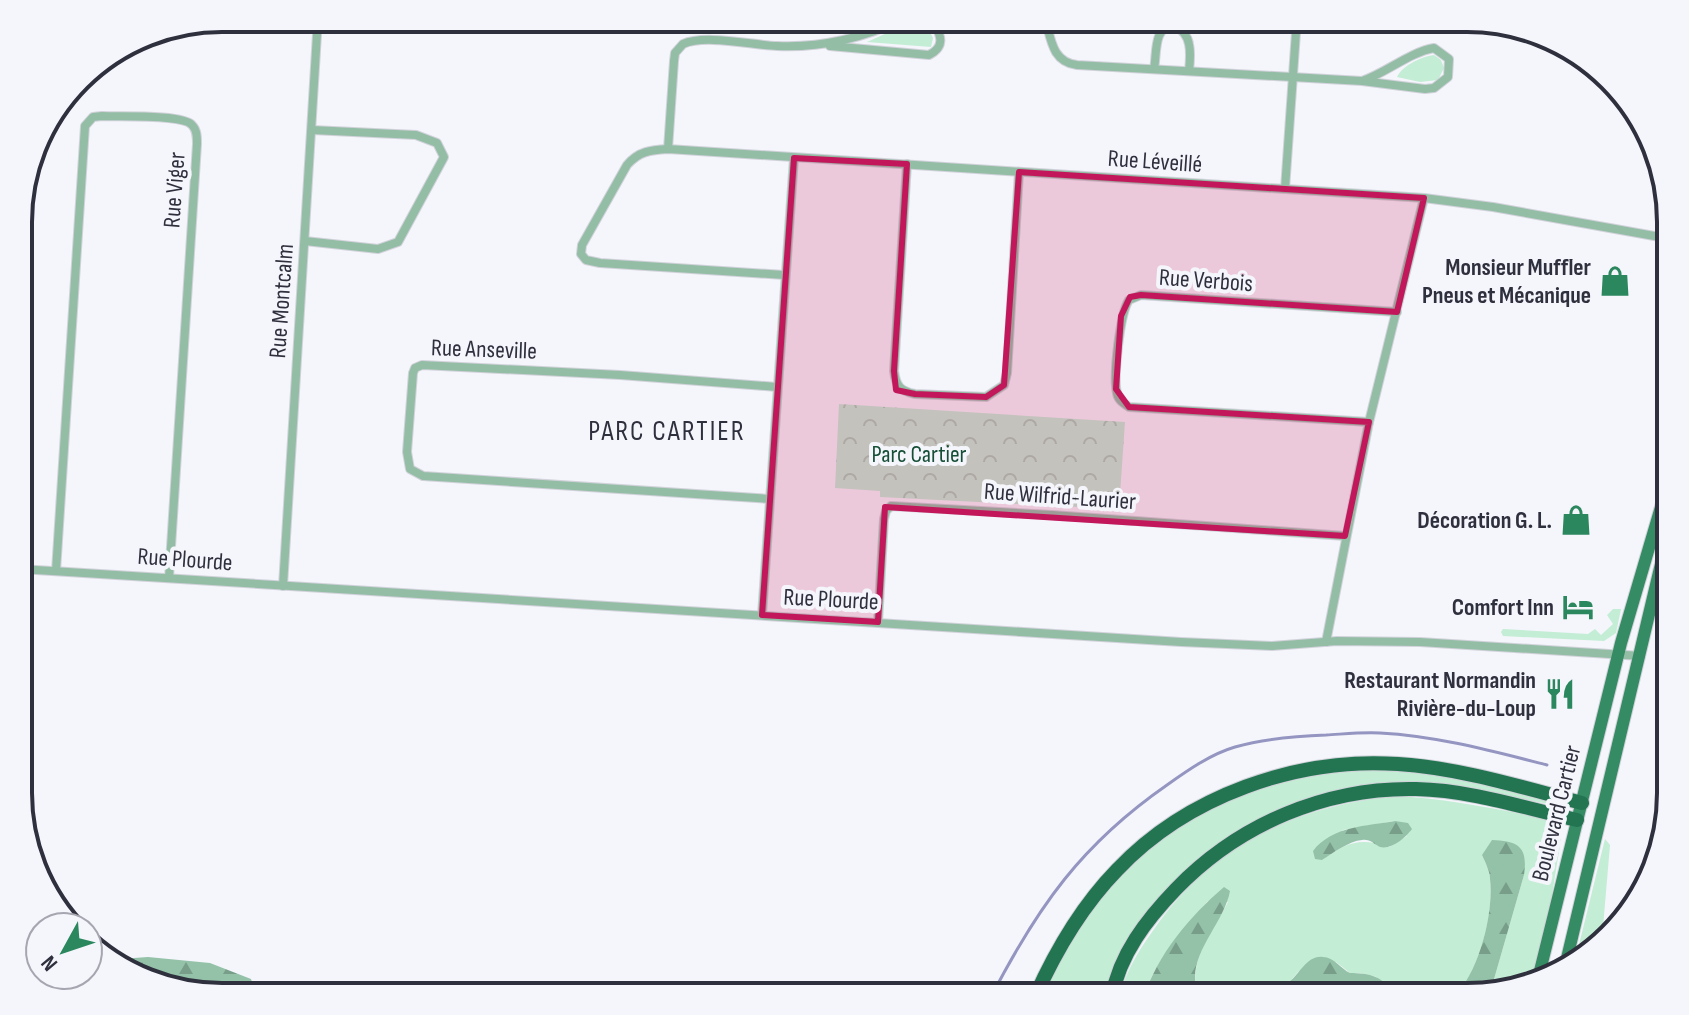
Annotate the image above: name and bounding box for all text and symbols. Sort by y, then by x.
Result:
street label: Rue Léveillé [1107,144,1203,179]
street label: Rue Viger [157,151,192,229]
street label: Rue Montcalm [263,243,300,359]
place label: Monsieur Muffler Pneus et Mécanique [1422,253,1592,310]
street label: Rue Verbois [1158,263,1254,298]
shop icon: Monsieur Muffler Pneus et Mécanique [1598,264,1632,298]
street label: Rue Anseville [431,333,537,366]
district label: PARC CARTIER [588,415,746,448]
park label: Parc Cartier [872,440,967,469]
street label: Rue Wilfrid-Laurier [983,477,1137,516]
shop icon: Décoration G. L. [1559,503,1593,537]
place label: Décoration G. L. [1417,506,1552,535]
street label: Rue Plourde [136,542,234,577]
street label: Rue Plourde [783,583,879,616]
hotel icon: Comfort Inn [1561,590,1595,624]
place label: Comfort Inn [1452,593,1554,622]
place label: Restaurant Normandin Rivière-du-Loup [1344,666,1536,723]
restaurant icon: Restaurant Normandin Rivière-du-Loup [1543,677,1577,711]
street label: Boulevard Cartier [1526,742,1587,884]
north arrow [24,911,104,991]
text: N [36,950,64,976]

